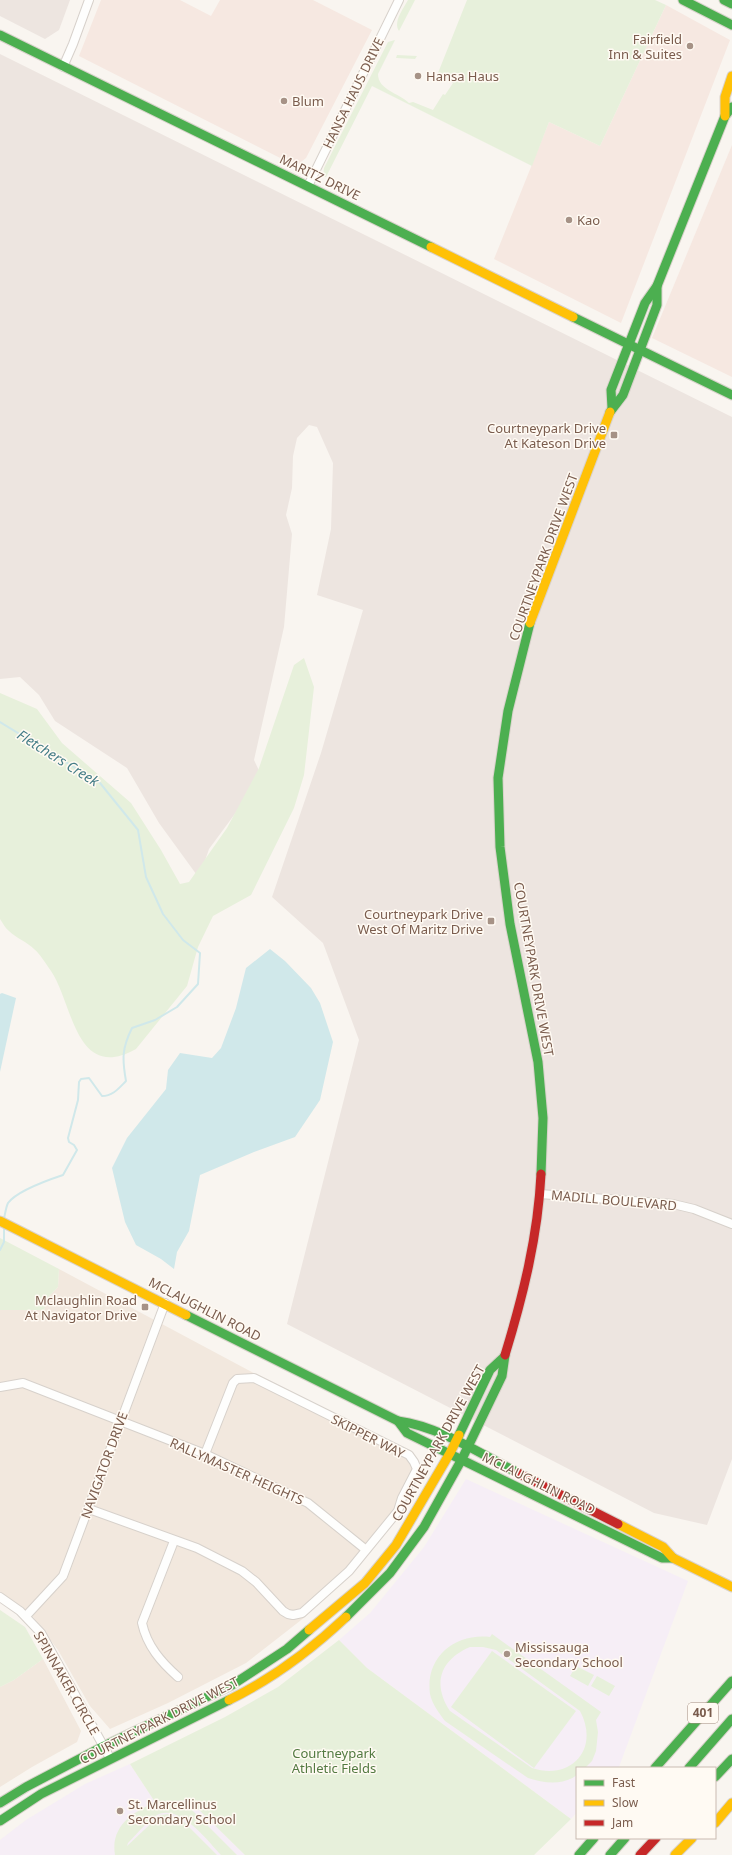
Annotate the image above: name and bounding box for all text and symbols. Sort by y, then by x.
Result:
place label: Fairfield Inn & Suites [608,30,682,63]
street label: HANSA HAUS DRIVE [318,34,388,152]
marker: Fairfield Inn & Suites [685,41,695,51]
place label: Hansa Haus [426,67,499,85]
marker: Hansa Haus [413,71,423,81]
place label: Blum [292,92,324,110]
marker: Blum [279,96,289,106]
street label: MARITZ DRIVE [277,150,363,204]
place label: Kao [577,211,600,229]
marker: Kao [564,215,574,225]
place label: Courtneypark Drive At Kateson Drive [487,419,606,452]
marker: Courtneypark Drive At Kateson Drive [609,430,619,440]
street label: COURTNEYPARK DRIVE WEST [504,470,582,643]
water label: Fletchers Creek [14,725,104,791]
street label: COURTNEYPARK DRIVE WEST [510,881,558,1058]
place label: Courtneypark Drive West Of Maritz Drive [357,905,483,938]
marker: Courtneypark Drive West Of Maritz Drive [486,916,496,926]
street label: MADILL BOULEVARD [550,1186,678,1214]
street label: MCLAUGHLIN ROAD [146,1273,264,1345]
place label: Mclaughlin Road At Navigator Drive [25,1291,137,1324]
marker: Mclaughlin Road At Navigator Drive [140,1302,150,1312]
street label: COURTNEYPARK DRIVE WEST [387,1361,489,1525]
street label: NAVIGATOR DRIVE [76,1409,132,1521]
street label: SKIPPER WAY [328,1410,409,1463]
street label: RALLYMASTER HEIGHTS [167,1433,307,1509]
street label: MCLAUGHLIN ROAD [479,1448,599,1518]
street label: SPINNAKER CIRCLE [30,1628,104,1738]
place label: Mississauga Secondary School [515,1638,623,1671]
marker: Mississauga Secondary School [502,1649,512,1659]
street label: COURTNEYPARK DRIVE WEST [76,1672,242,1768]
road number: 401 [688,1703,718,1723]
park label: Courtneypark Athletic Fields [292,1744,376,1777]
legend [576,1767,716,1839]
text: Fast [612,1774,636,1791]
text: Slow [612,1794,639,1811]
place label: St. Marcellinus Secondary School [128,1795,236,1828]
marker: St. Marcellinus Secondary School [115,1806,125,1816]
text: Jam [611,1814,633,1831]

